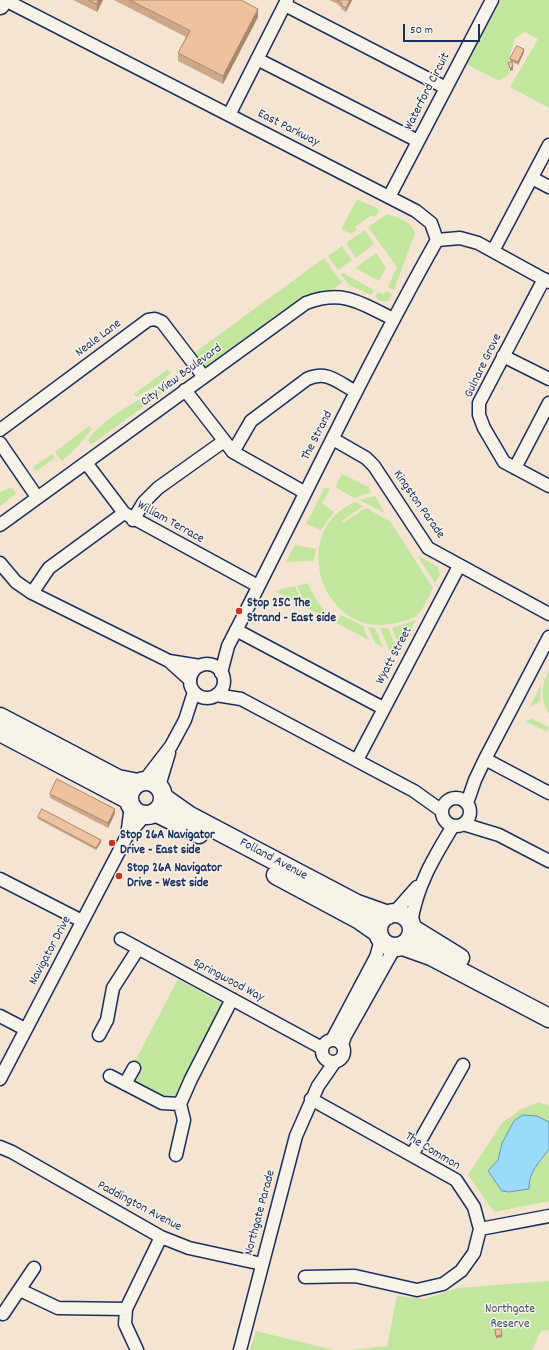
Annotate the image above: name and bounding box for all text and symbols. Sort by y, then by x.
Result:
scale bar [405,16,482,42]
text: 50 m [410,22,433,39]
street label: Waterford Circuit [402,51,454,133]
street label: East Parkway [255,107,321,151]
street label: Neale Lane [73,317,125,361]
street label: Gulnare Grove [462,331,506,401]
street label: City View Boulevard [138,341,226,411]
street label: The Strand [299,409,337,463]
street label: Kingston Parade [389,468,447,542]
street label: William Terrace [134,498,206,548]
place label: Stop 25C The Strand - East side [247,596,336,627]
marker: Stop 25C The Strand - East side [234,606,244,616]
street label: Wyatt Street [373,625,417,687]
place label: Stop 26A Navigator Drive - East side [120,828,215,859]
street label: Folland Avenue [236,836,310,884]
marker: Stop 26A Navigator Drive - East side [107,838,117,848]
place label: Stop 26A Navigator Drive - West side [127,861,222,892]
marker: Stop 26A Navigator Drive - West side [114,871,124,881]
street label: Navigator Drive [26,914,76,988]
street label: Springwood Way [190,956,266,1006]
street label: The Common [402,1129,462,1175]
street label: Northgate Parade [242,1169,280,1257]
street label: Paddington Avenue [94,1178,184,1236]
park label: Northgate Reserve [485,1302,535,1333]

